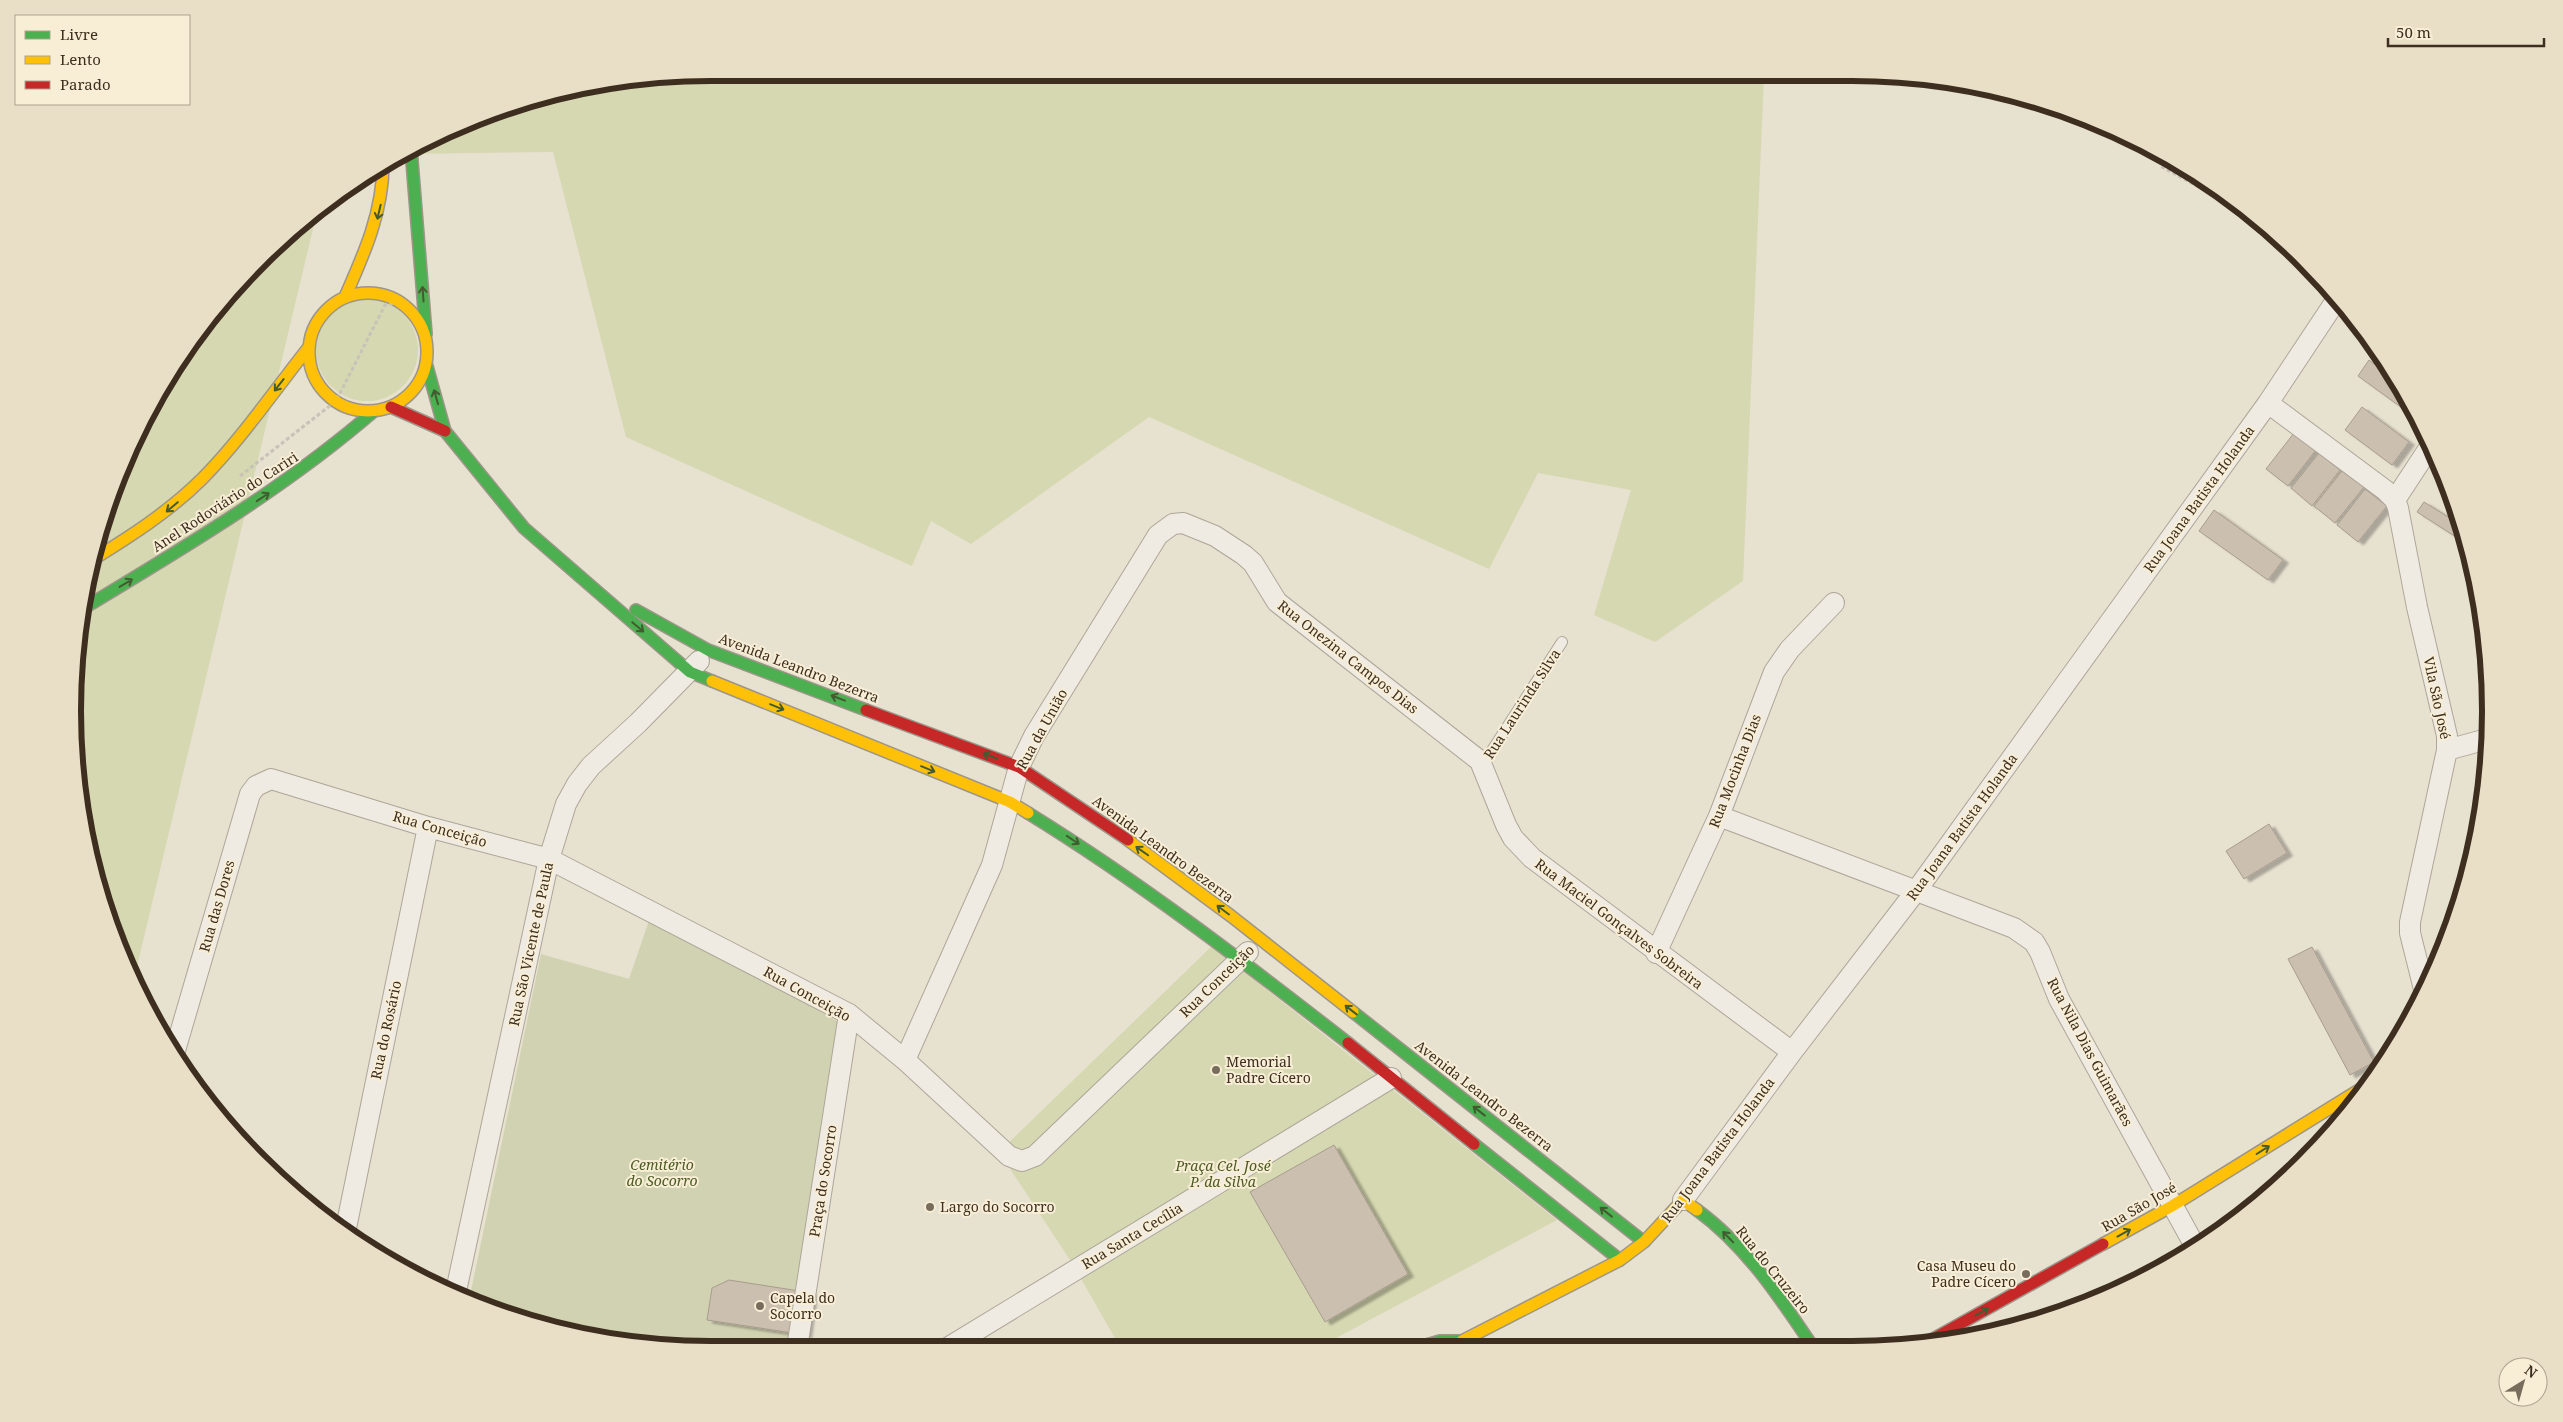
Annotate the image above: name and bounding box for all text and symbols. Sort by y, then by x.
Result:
legend [15,15,190,105]
scale bar [2388,15,2544,47]
text: 50 m [2396,22,2431,42]
text: Livre [60,24,98,44]
text: Lento [60,49,101,69]
text: Parado [60,74,111,94]
one-way arrow [374,204,383,220]
one-way arrow [418,287,428,303]
one-way arrow [273,378,284,391]
one-way arrow [431,390,440,406]
street label: Rua Joana Batista Holanda [2139,421,2258,576]
street label: Anel Rodoviário do Cariri [148,447,302,556]
one-way arrow [256,492,270,502]
one-way arrow [165,501,178,512]
one-way arrow [118,577,132,587]
street label: Rua Onezina Campos Dias [1274,596,1423,718]
one-way arrow [632,621,645,633]
street label: Avenida Leandro Bezerra [716,628,882,707]
street label: Rua Laurinda Silva [1479,645,1564,762]
street label: Vila São José [2419,655,2456,741]
street label: Rua da União [1012,685,1072,772]
one-way arrow [831,693,846,703]
one-way arrow [769,703,785,712]
street label: Rua Mocinha Dias [1704,711,1765,830]
street label: Rua Joana Batista Holanda [1902,749,2021,904]
one-way arrow [983,751,998,760]
one-way arrow [920,764,935,774]
street label: Avenida Leandro Bezerra [1089,791,1238,906]
street label: Rua Conceição [391,806,489,851]
one-way arrow [1066,835,1080,846]
one-way arrow [1135,846,1149,856]
street label: Rua Maciel Gonçalves Sobreira [1531,854,1707,993]
street label: Rua das Dores [194,858,239,954]
street label: Rua São Vicente de Paula [504,860,557,1028]
one-way arrow [1217,905,1230,916]
street label: Rua Conceição [1175,940,1258,1021]
street label: Rua Conceição [760,962,854,1025]
street label: Rua Nila Dias Guimarães [2043,974,2138,1129]
street label: Rua do Rosário [366,979,405,1081]
one-way arrow [1345,1005,1358,1016]
street label: Avenida Leandro Bezerra [1411,1036,1557,1156]
place label: Memorial Padre Cícero [1226,1052,1311,1087]
marker: Memorial Padre Cícero [1210,1064,1222,1076]
street label: Rua Joana Batista Holanda [1657,1073,1779,1226]
one-way arrow [1473,1106,1486,1117]
street label: Praça do Socorro [804,1123,841,1238]
one-way arrow [2256,1144,2270,1154]
park label: Cemitério do Socorro [626,1155,698,1190]
park label: Praça Cel. José P. da Silva [1174,1156,1272,1191]
street label: Rua São José [2098,1177,2180,1236]
place label: Largo do Socorro [940,1197,1055,1216]
street label: Rua Santa Cecília [1078,1198,1186,1273]
marker: Largo do Socorro [924,1201,936,1213]
one-way arrow [1600,1207,1613,1218]
street label: Rua do Cruzeiro [1732,1222,1815,1318]
one-way arrow [2116,1228,2131,1237]
one-way arrow [1722,1231,1734,1243]
place label: Casa Museu do Padre Cícero [1917,1256,2016,1291]
marker: Casa Museu do Padre Cícero [2020,1268,2032,1280]
place label: Capela do Socorro [770,1288,835,1323]
marker: Capela do Socorro [754,1300,766,1312]
one-way arrow [1974,1307,1989,1316]
north arrow [2498,1357,2548,1407]
text: N [2521,1360,2541,1382]

